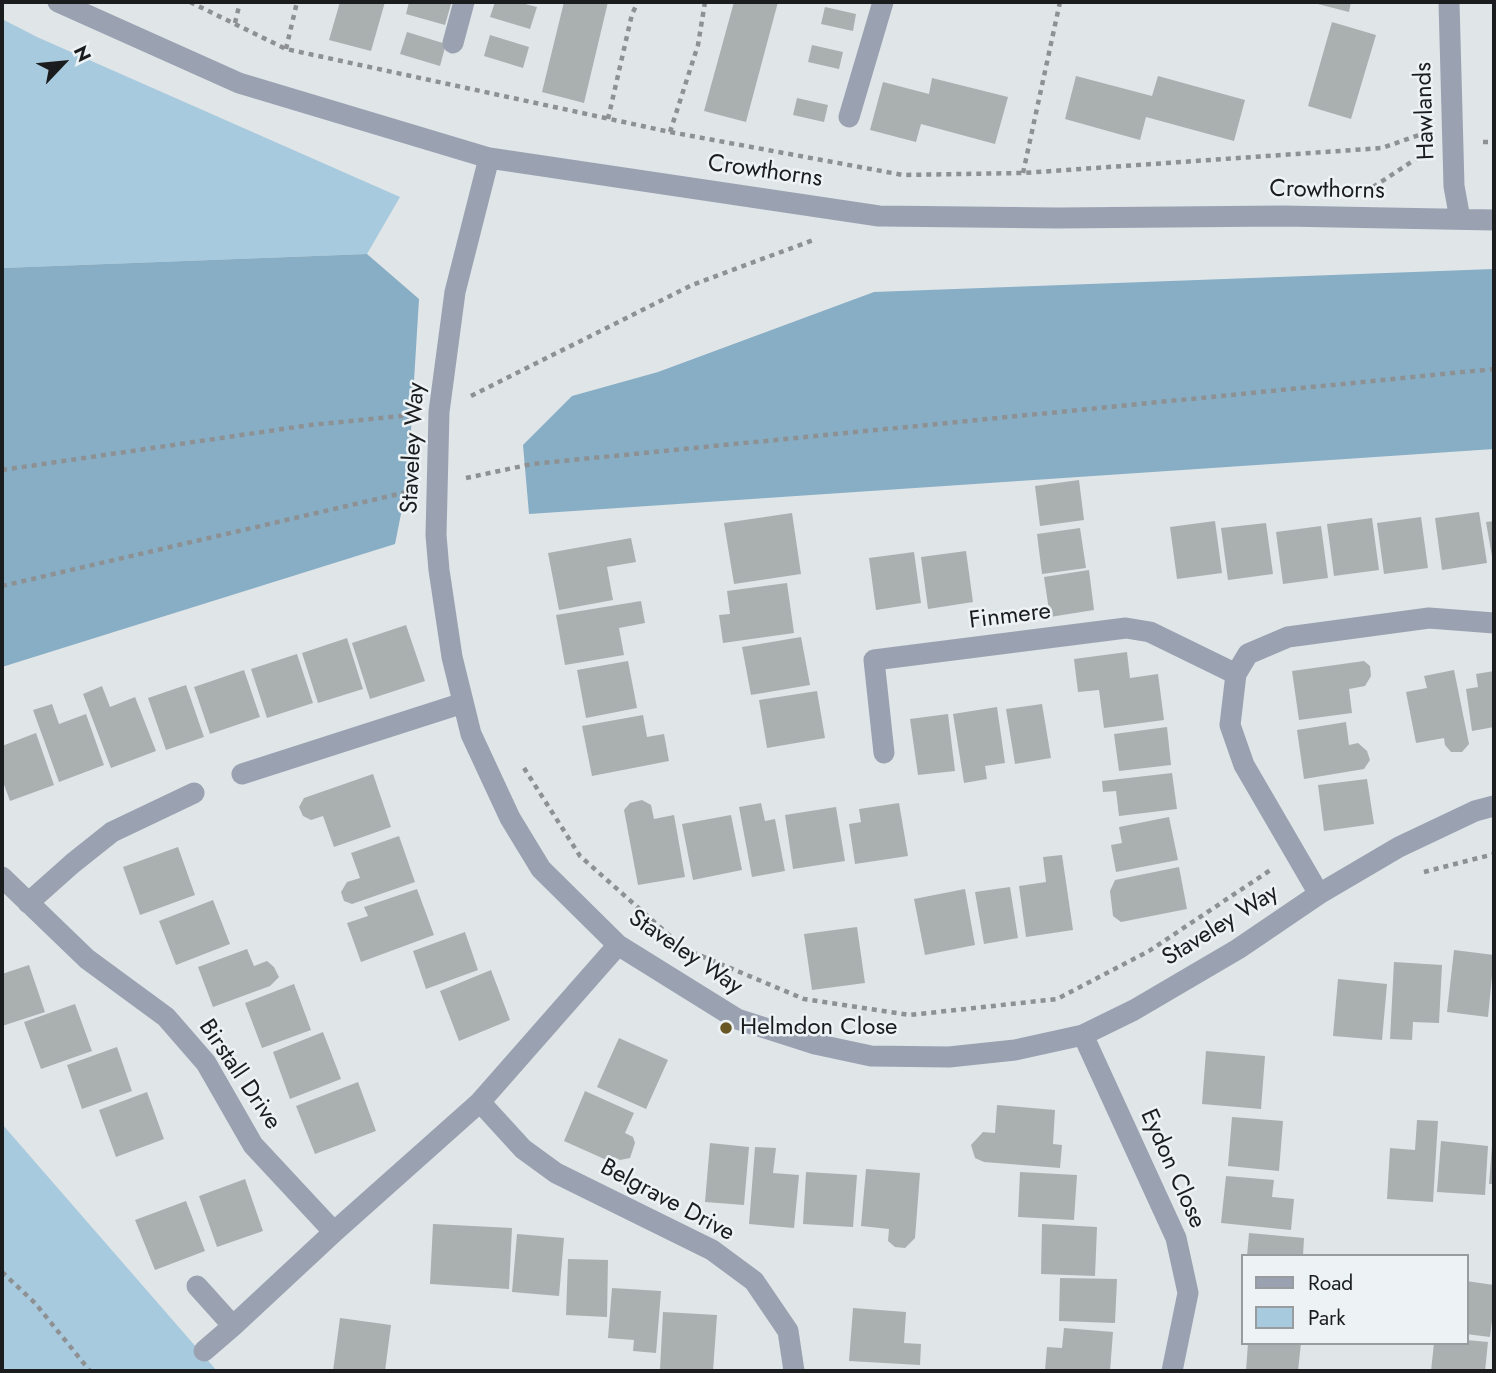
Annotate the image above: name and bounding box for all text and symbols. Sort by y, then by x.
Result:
north arrow [28,28,98,98]
text: N [67,41,98,66]
street label: Hawlands [1410,62,1442,160]
street label: Crowthorns [706,150,824,194]
street label: Crowthorns [1269,176,1385,206]
street label: Staveley Way [396,382,432,514]
street label: Finmere [967,598,1053,636]
street label: Staveley Way [1158,879,1284,973]
street label: Staveley Way [622,904,748,1002]
place label: Helmdon Close [740,1014,897,1042]
street label: Birstall Drive [192,1015,286,1135]
marker: Helmdon Close [718,1020,734,1036]
street label: Eydon Close [1133,1105,1211,1233]
street label: Belgrave Drive [595,1154,739,1248]
legend [1240,1254,1468,1345]
text: Road [1308,1268,1353,1298]
text: Park [1308,1303,1345,1333]

